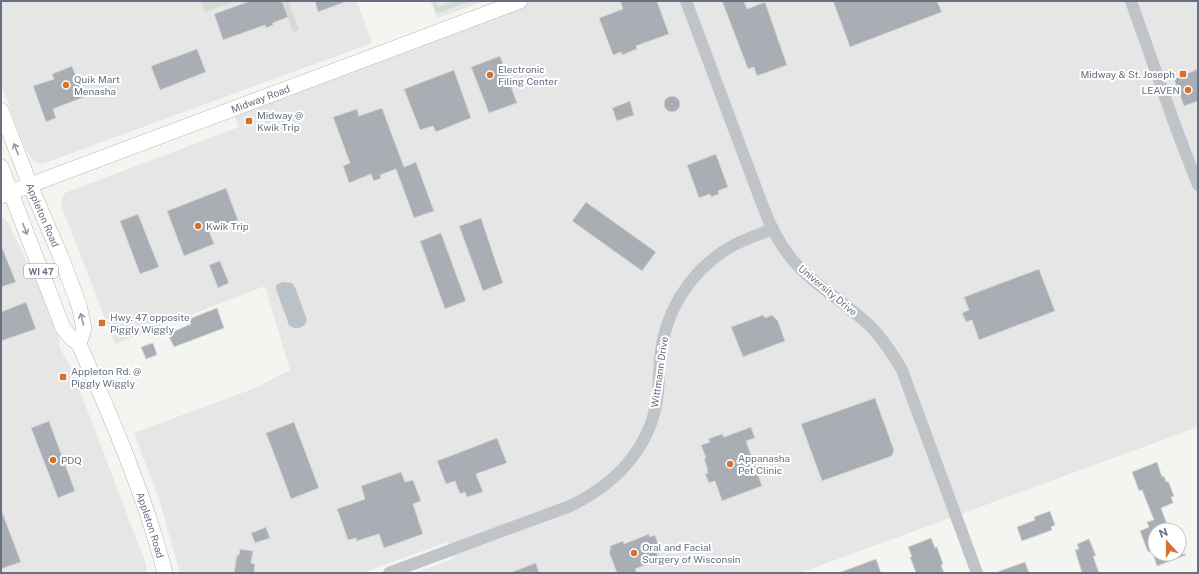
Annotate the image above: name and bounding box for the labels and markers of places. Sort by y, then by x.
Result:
place label: Electronic Filing Center [498,63,558,87]
place label: Midway & St. Joseph [1080,68,1175,80]
marker: Midway & St. Joseph [1178,69,1188,79]
marker: Electronic Filing Center [485,70,495,80]
place label: Quik Mart Menasha [74,73,120,97]
marker: Quik Mart Menasha [61,80,71,90]
place label: LEAVEN [1142,84,1180,96]
marker: LEAVEN [1183,85,1193,95]
place label: Midway @ Kwik Trip [257,109,303,133]
marker: Midway @ Kwik Trip [244,116,254,126]
place label: Kwik Trip [206,220,249,232]
marker: Kwik Trip [193,221,203,231]
place label: Hwy. 47 opposite Piggly Wiggly [110,311,190,335]
marker: Hwy. 47 opposite Piggly Wiggly [97,318,107,328]
place label: Appleton Rd. @ Piggly Wiggly [71,365,141,389]
marker: Appleton Rd. @ Piggly Wiggly [58,372,68,382]
place label: Appanasha Pet Clinic [738,452,790,476]
place label: PDQ [61,454,82,466]
marker: PDQ [48,455,58,465]
marker: Appanasha Pet Clinic [725,459,735,469]
place label: Oral and Facial Surgery of Wisconsin [642,541,741,565]
marker: Oral and Facial Surgery of Wisconsin [629,548,639,558]

